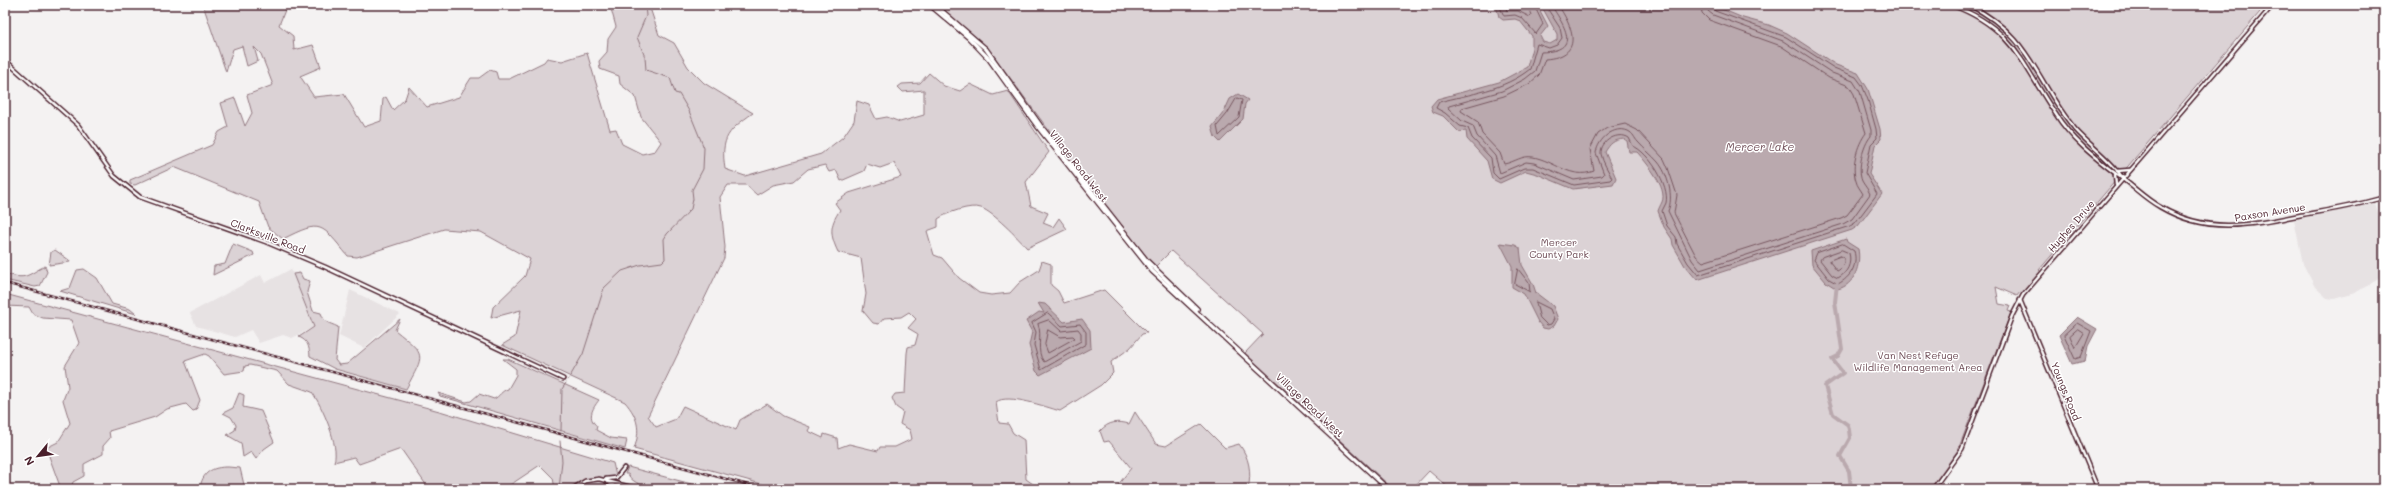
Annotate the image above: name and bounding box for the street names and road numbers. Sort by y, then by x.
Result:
street label: Village Road West [1046,127,1112,205]
street label: Hughes Drive [2044,197,2098,255]
street label: Paxson Avenue [2234,199,2306,225]
street label: Clarksville Road [229,215,307,257]
street label: Youngs Road [2048,360,2084,422]
street label: Village Road West [1273,370,1347,440]

